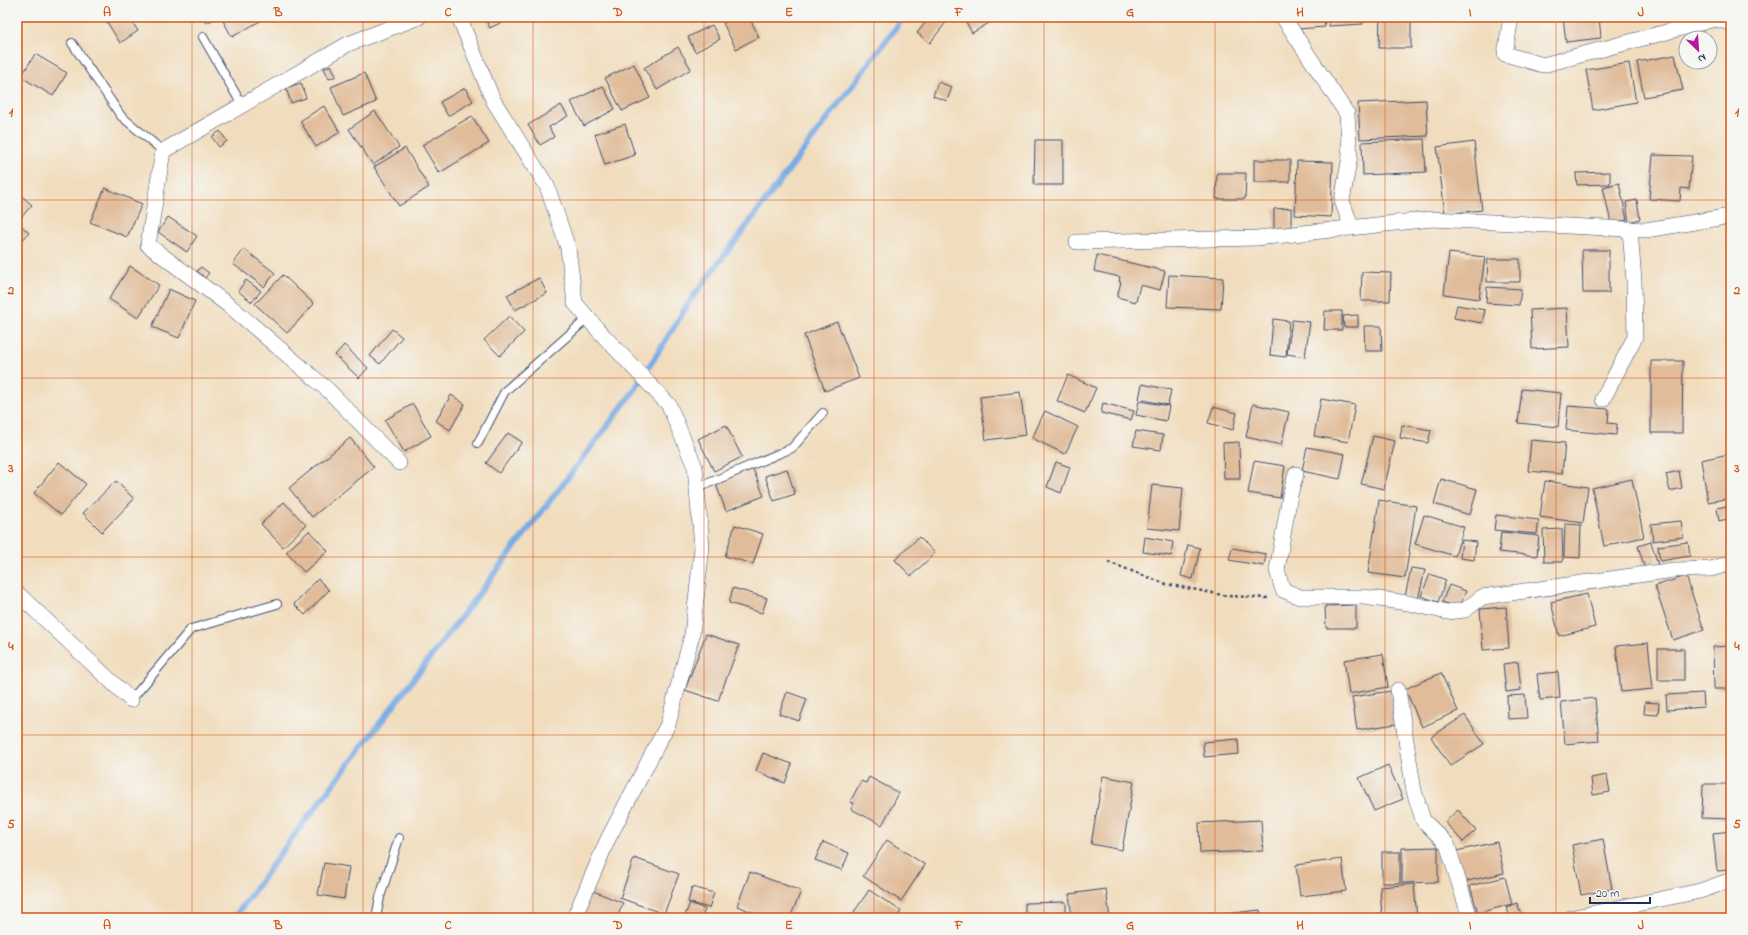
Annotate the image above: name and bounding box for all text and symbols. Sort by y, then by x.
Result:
text: A [103,3,111,22]
text: B [273,3,283,22]
text: C [444,3,452,22]
text: D [612,3,623,22]
text: E [785,3,793,22]
text: F [954,3,964,22]
text: G [1126,3,1134,22]
text: H [1296,3,1304,22]
text: I [1468,3,1472,22]
text: J [1638,3,1644,22]
north arrow [1678,30,1718,70]
text: N [1695,49,1709,67]
text: 1 [9,103,14,122]
text: 1 [1735,103,1740,122]
text: 2 [7,281,15,300]
text: 2 [1733,281,1741,300]
text: 3 [7,459,14,478]
text: 3 [1733,459,1740,478]
text: 4 [7,637,14,656]
text: 4 [1733,637,1740,656]
text: 5 [7,815,15,834]
text: 5 [1733,815,1741,834]
scale bar [1590,879,1650,905]
text: 20 m [1596,885,1619,903]
text: A [103,916,111,935]
text: B [273,916,283,935]
text: C [444,916,452,935]
text: D [612,916,623,935]
text: E [785,916,793,935]
text: F [954,916,964,935]
text: G [1126,916,1134,935]
text: H [1296,916,1304,935]
text: I [1468,916,1472,935]
text: J [1638,916,1644,935]

